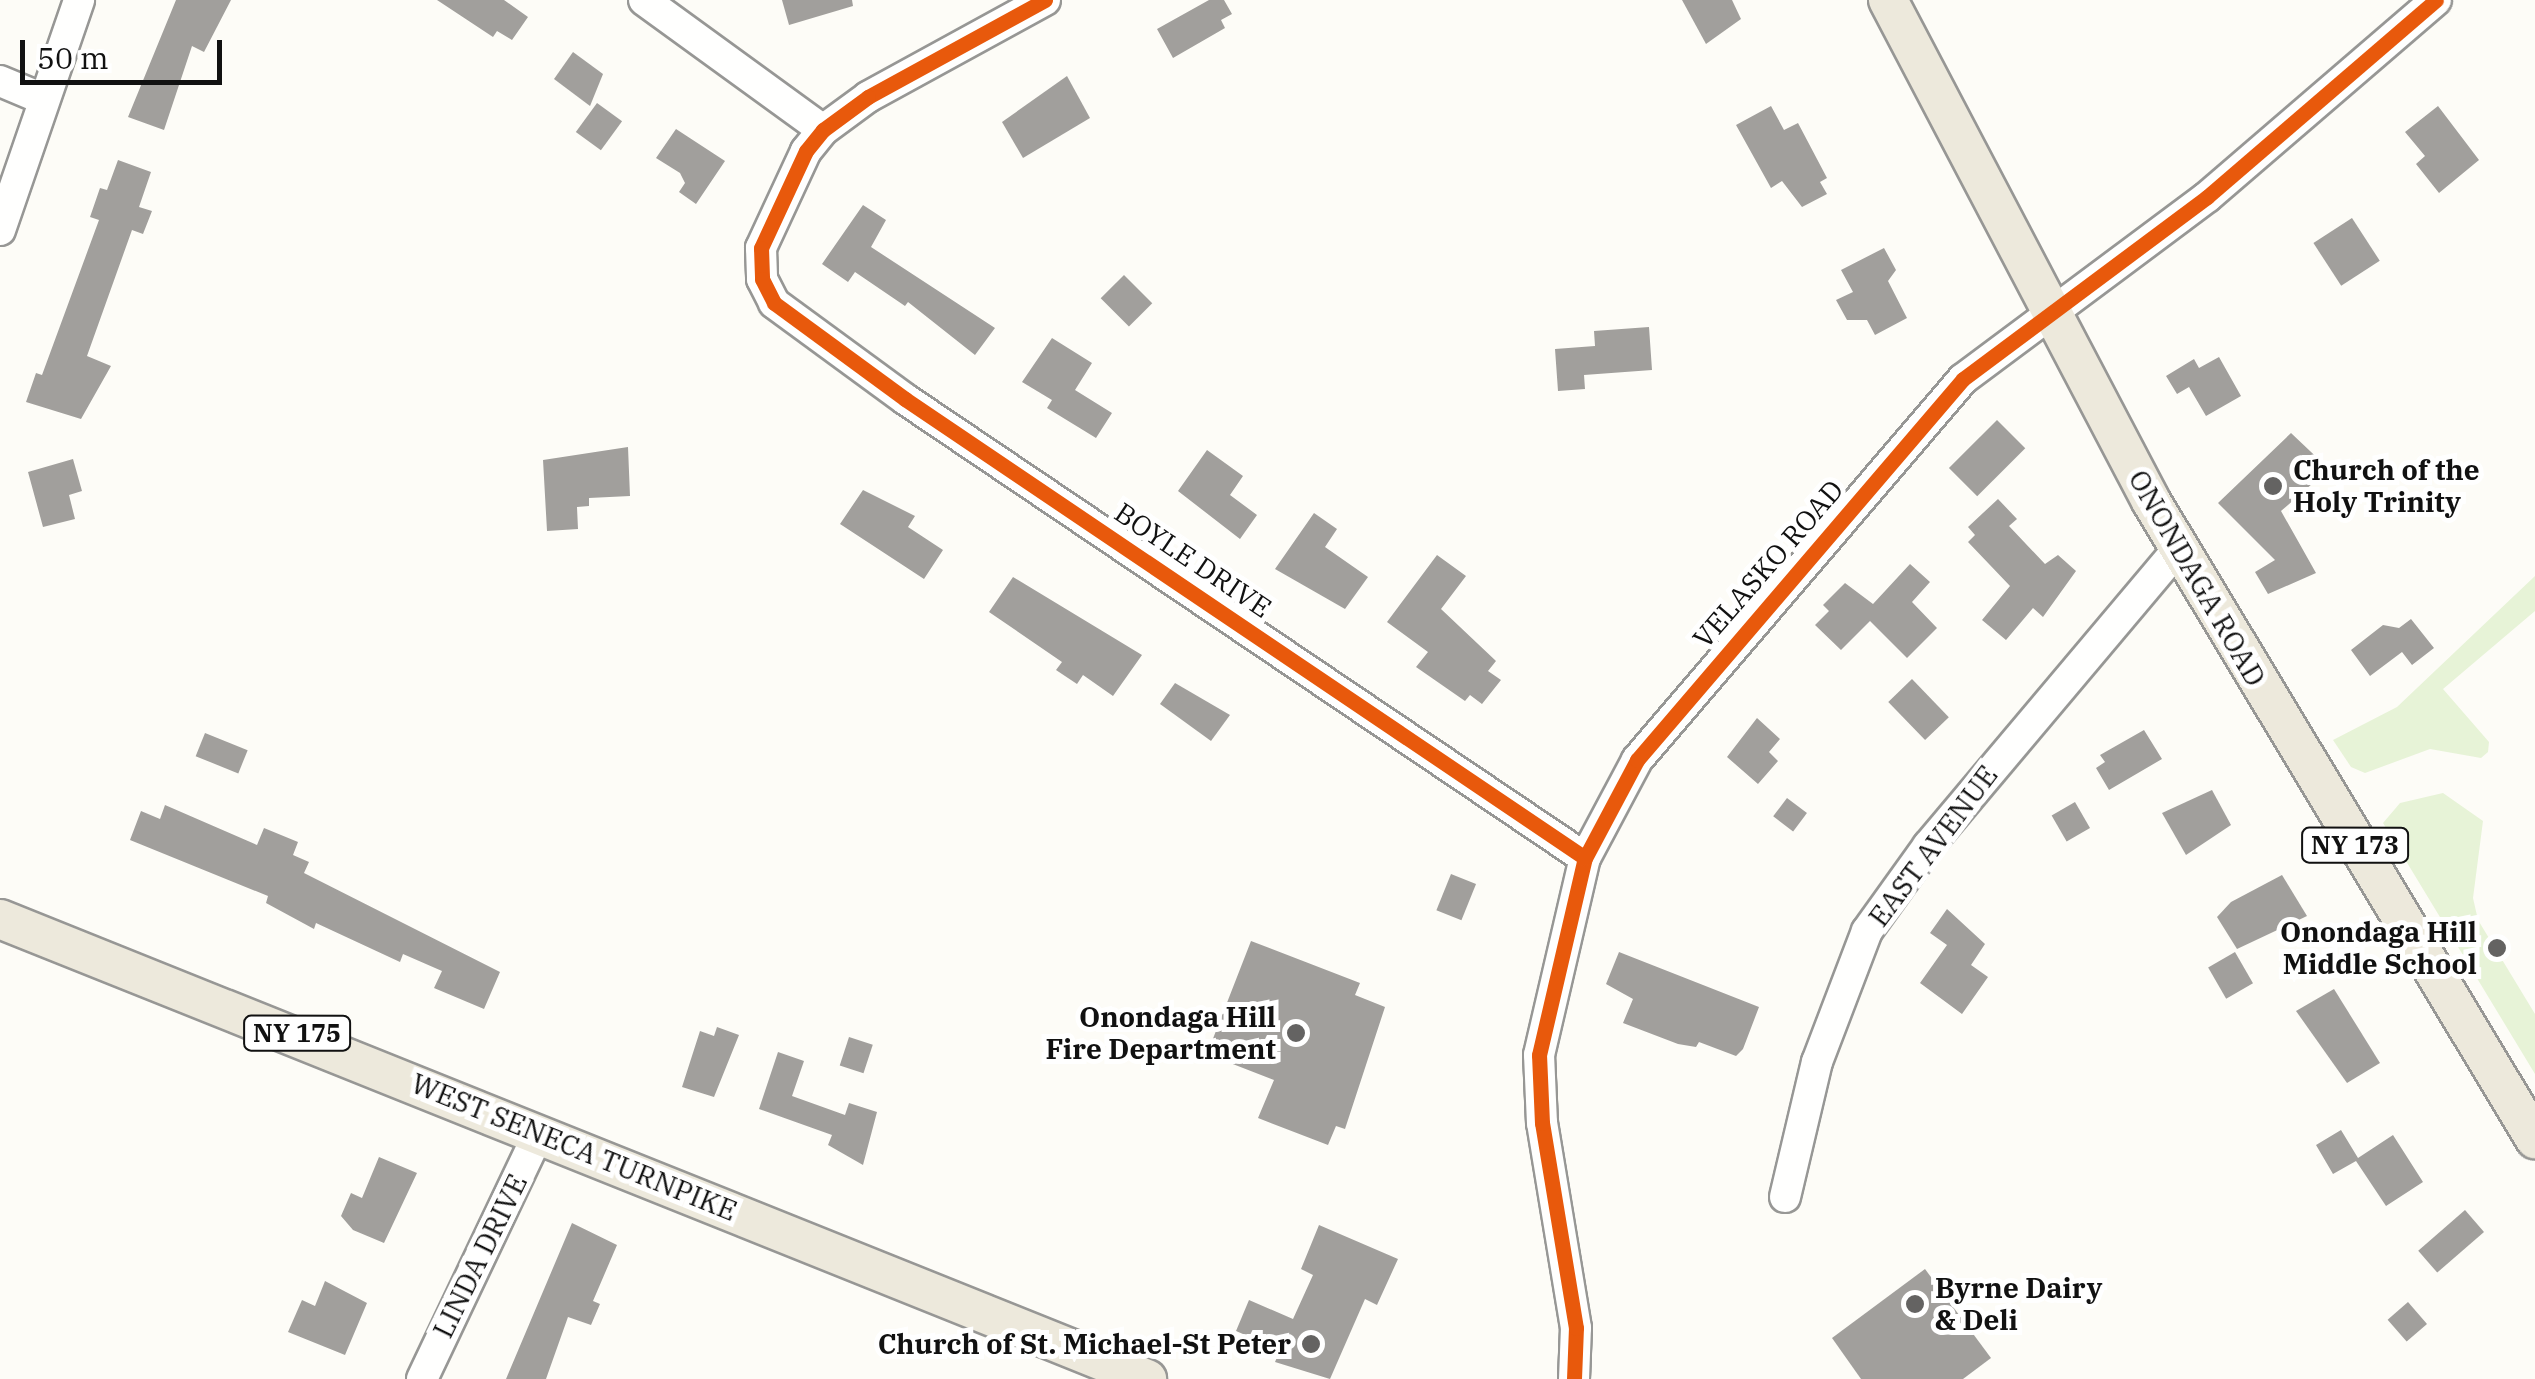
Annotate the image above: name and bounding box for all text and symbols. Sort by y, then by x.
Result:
scale bar [25,20,228,82]
text: 50 m [37,38,109,77]
place label: Church of the Holy Trinity [2293,453,2480,519]
street label: ONONDAGA ROAD [2122,464,2272,692]
street label: VELASKO ROAD [1686,473,1850,655]
marker: Church of the Holy Trinity [2262,475,2284,497]
street label: BOYLE DRIVE [1108,495,1278,625]
street label: EAST AVENUE [1862,759,2004,933]
road number: NY 173 [2300,825,2410,865]
place label: Onondaga Hill Middle School [2280,915,2477,981]
marker: Onondaga Hill Middle School [2486,937,2508,959]
place label: Onondaga Hill Fire Department [1046,1000,1276,1066]
road number: NY 175 [242,1013,352,1053]
marker: Onondaga Hill Fire Department [1285,1022,1307,1044]
street label: WEST SENECA TURNPIKE [406,1066,742,1228]
street label: LINDA DRIVE [426,1169,534,1343]
place label: Byrne Dairy & Deli [1935,1271,2102,1337]
marker: Byrne Dairy & Deli [1904,1293,1926,1315]
place label: Church of St. Michael-St Peter [878,1327,1291,1361]
marker: Church of St. Michael-St Peter [1300,1333,1322,1355]

